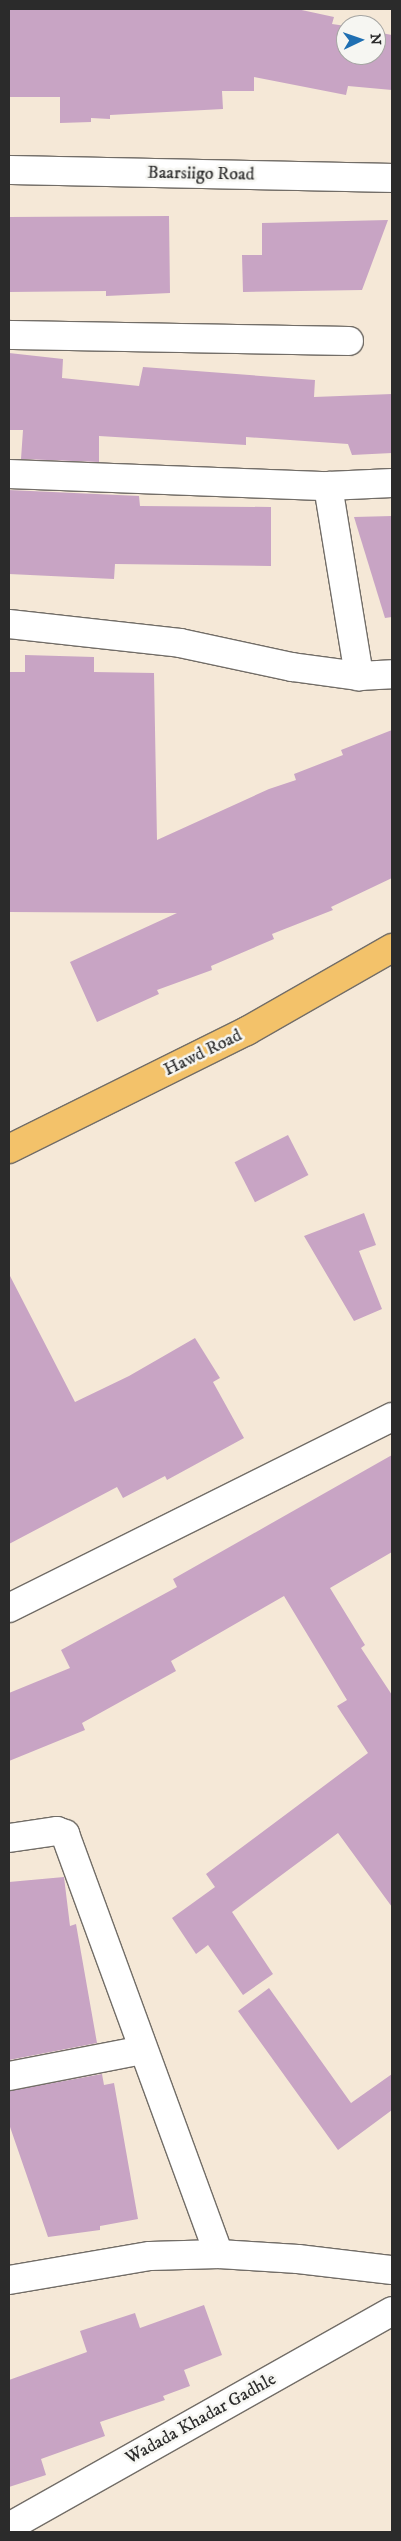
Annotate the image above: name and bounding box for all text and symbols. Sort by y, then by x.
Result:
north arrow [336,15,386,65]
text: N [366,33,384,45]
street label: Baarsiigo Road [147,162,255,186]
street label: Hawd Road [160,1025,246,1081]
street label: Wadada Khadar Gadhle [122,2369,280,2469]

